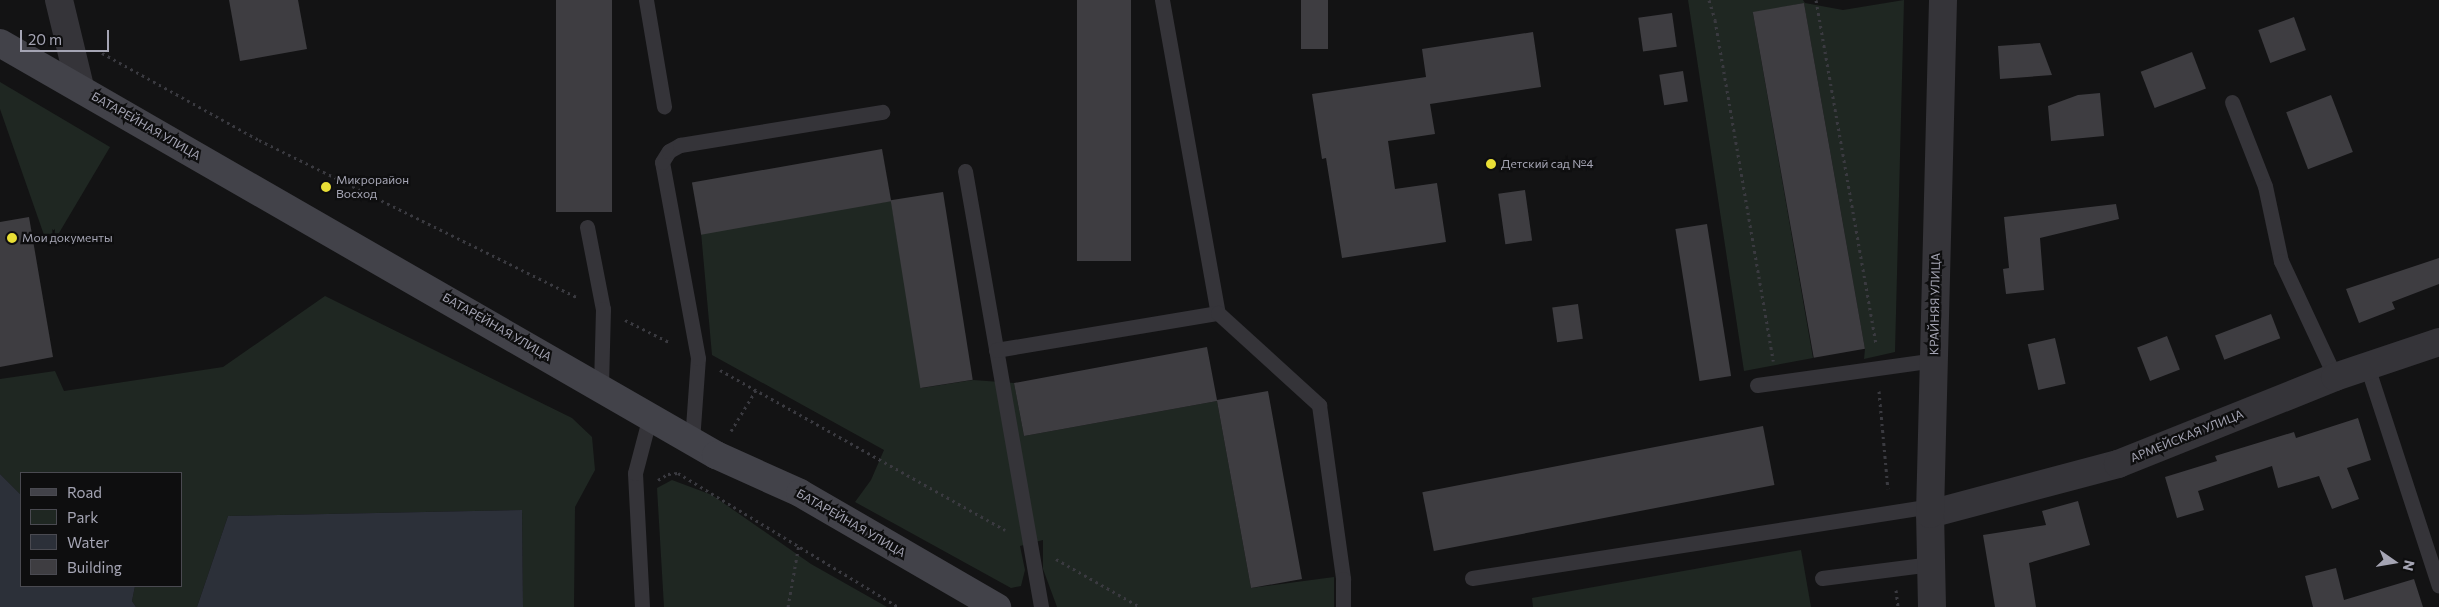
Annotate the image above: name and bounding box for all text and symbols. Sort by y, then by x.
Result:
scale bar [22,20,111,52]
text: 20 m [28,30,62,48]
street label: БАТАРЕЙНАЯ УЛИЦА [89,89,203,163]
place label: Детский сад №4 [1501,157,1593,171]
marker: Детский сад №4 [1485,158,1497,170]
place label: Микрорайон Восход [336,173,409,201]
marker: Микрорайон Восход [320,181,332,193]
place label: Мои документы [22,231,113,245]
marker: Мои документы [6,232,18,244]
street label: КРАЙНЯЯ УЛИЦА [1927,253,1943,355]
street label: БАТАРЕЙНАЯ УЛИЦА [440,290,554,364]
street label: АРМЕЙСКАЯ УЛИЦА [2128,407,2246,465]
legend [20,472,182,587]
text: Road [67,483,102,501]
street label: БАТАРЕЙНАЯ УЛИЦА [794,486,908,560]
text: Park [67,508,98,526]
text: Water [67,533,109,551]
north arrow [2369,537,2419,587]
text: Building [67,558,122,576]
text: N [2400,558,2419,573]

